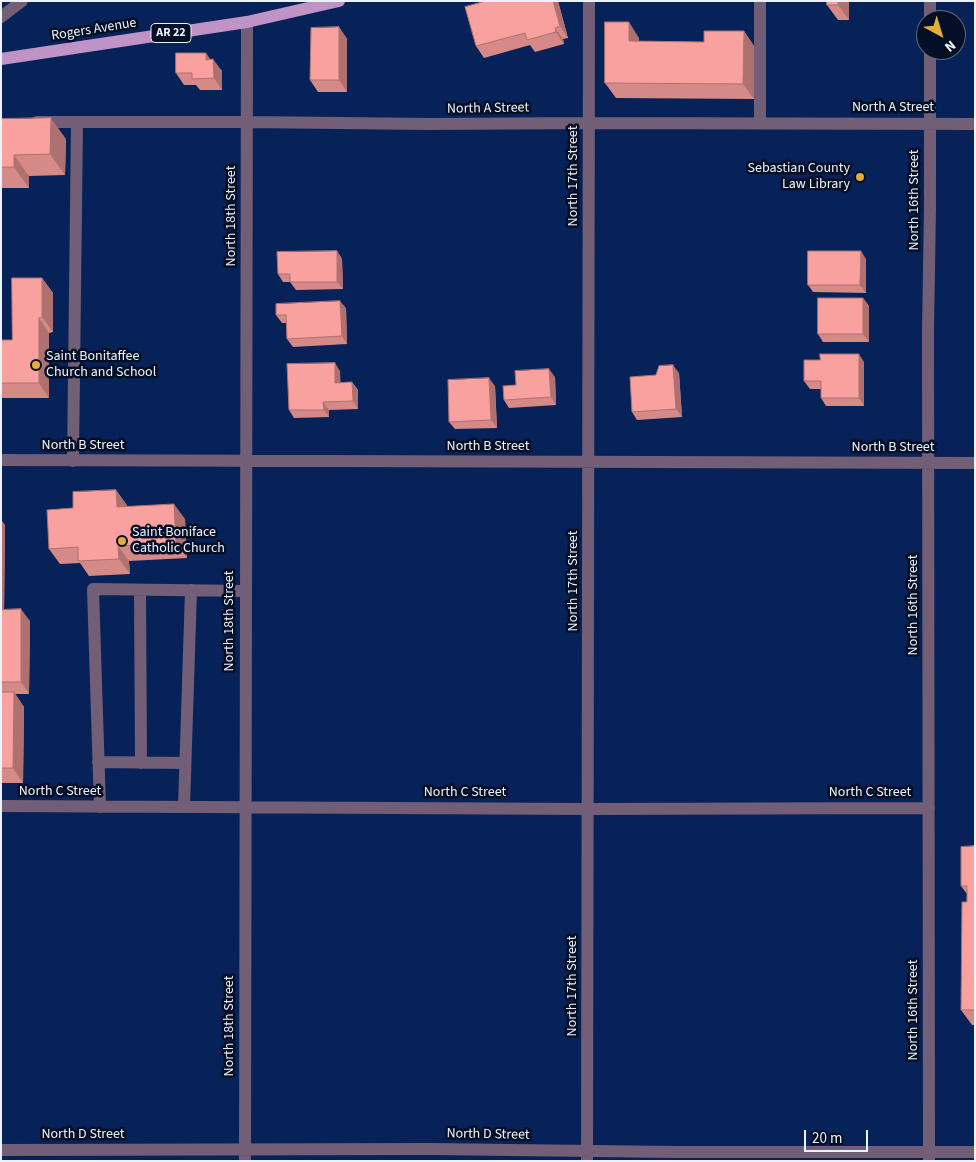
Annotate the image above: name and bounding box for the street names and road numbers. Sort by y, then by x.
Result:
street label: Rogers Avenue [50,15,138,45]
road number: AR 22 [151,23,191,42]
street label: North A Street [447,100,529,118]
street label: North A Street [852,100,934,116]
street label: North 17th Street [566,126,582,226]
street label: North 16th Street [907,150,923,250]
street label: North 18th Street [224,166,240,266]
street label: North B Street [42,438,124,454]
street label: North B Street [447,439,529,455]
street label: North B Street [852,440,934,456]
street label: North 17th Street [566,531,582,631]
street label: North 16th Street [906,555,922,655]
street label: North 18th Street [222,571,238,671]
street label: North C Street [19,784,101,800]
street label: North C Street [424,785,506,801]
street label: North C Street [829,785,911,801]
street label: North 17th Street [565,936,581,1036]
street label: North 16th Street [906,960,922,1060]
street label: North 18th Street [222,976,238,1076]
street label: North D Street [446,1126,530,1144]
street label: North D Street [41,1127,125,1143]

